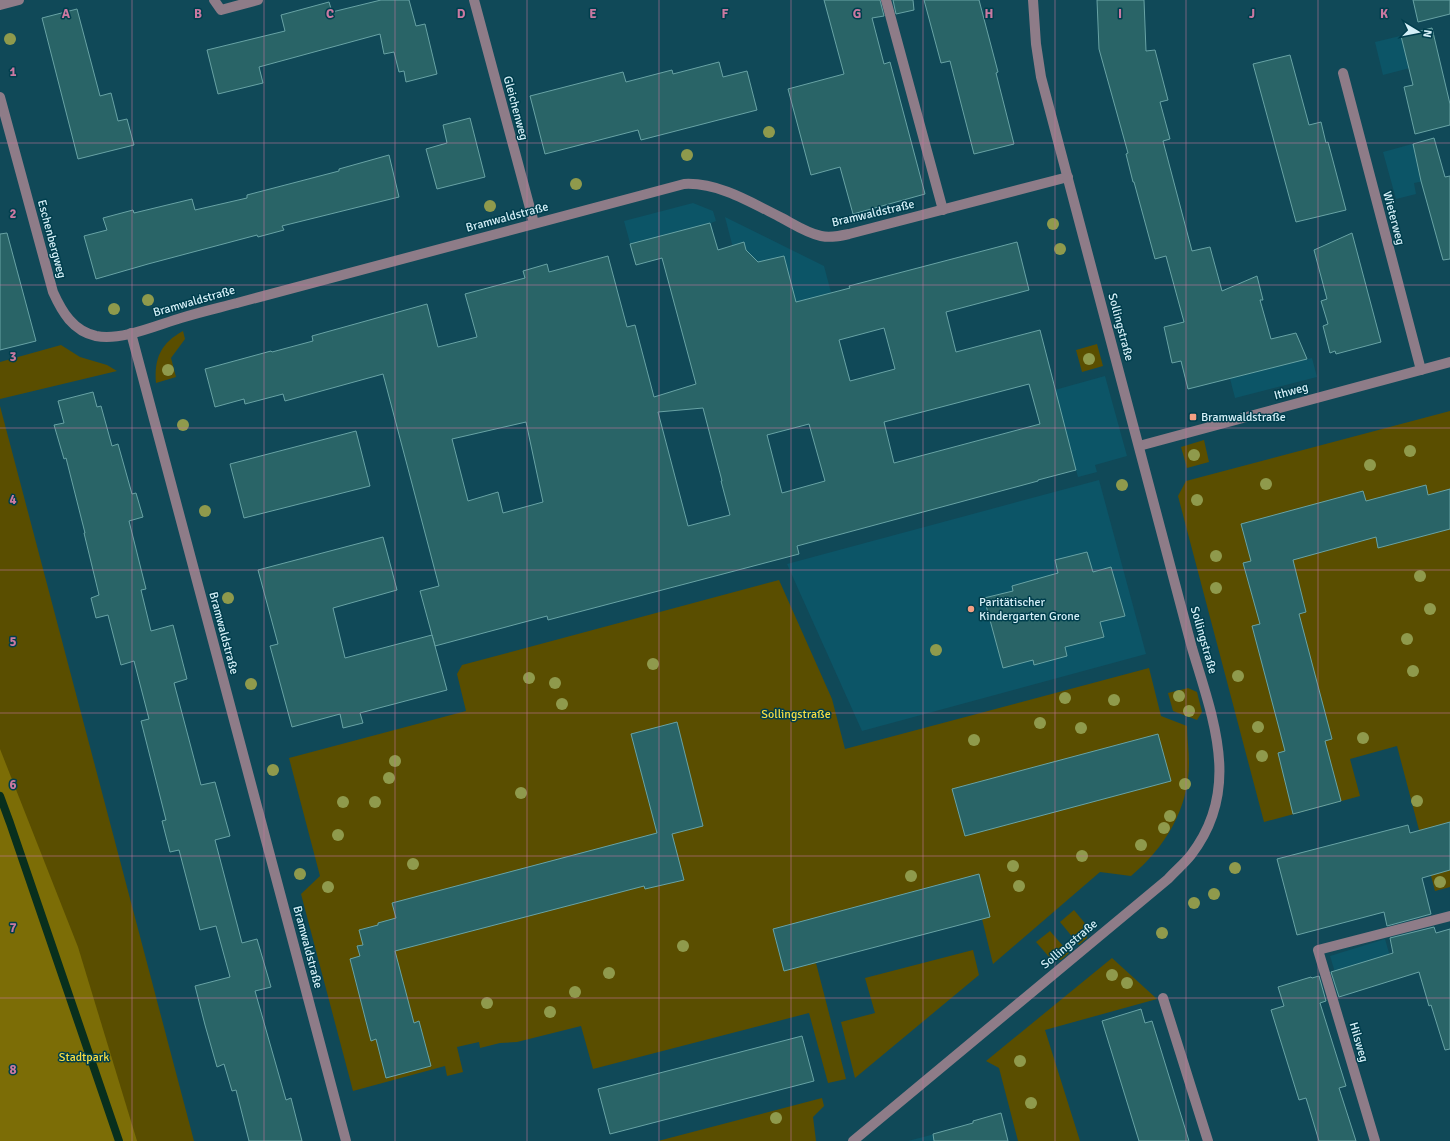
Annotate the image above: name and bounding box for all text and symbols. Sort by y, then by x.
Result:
text: A [62,6,71,22]
text: B [194,6,202,22]
text: C [326,6,334,22]
text: D [457,6,466,22]
text: E [589,6,597,22]
text: F [722,6,729,22]
text: G [853,6,861,22]
text: H [985,6,993,22]
text: I [1118,6,1122,22]
text: J [1249,6,1255,22]
text: K [1380,6,1388,22]
north arrow [1398,12,1438,52]
text: N [1420,29,1434,39]
text: 1 [9,64,17,80]
street label: Gleichenweg [500,74,531,142]
street label: Wieterweg [1379,190,1408,247]
street label: Bramwaldstraße [830,197,916,230]
street label: Eschenbergweg [34,198,69,280]
street label: Bramwaldstraße [464,199,550,236]
text: 2 [9,206,17,222]
street label: Bramwaldstraße [151,283,237,320]
street label: Sollingstraße [1104,292,1137,363]
text: 3 [9,349,17,365]
street label: Ithweg [1272,380,1310,403]
place label: Bramwaldstraße [1201,410,1286,425]
marker: Bramwaldstraße [1188,412,1198,422]
text: 4 [9,492,17,508]
street label: Bramwaldstraße [205,590,242,676]
place label: Paritätischer Kindergarten Grone [979,595,1080,624]
marker: Paritätischer Kindergarten Grone [966,604,976,614]
street label: Sollingstraße [1187,605,1220,676]
text: 5 [9,634,17,650]
park label: Sollingstraße [761,707,831,722]
text: 6 [9,777,17,793]
street label: Bramwaldstraße [289,904,326,990]
street label: Sollingstraße [1038,916,1101,972]
text: 7 [9,920,17,936]
street label: Hilsweg [1346,1020,1371,1064]
park label: Stadtpark [59,1050,109,1065]
text: 8 [9,1062,17,1078]

